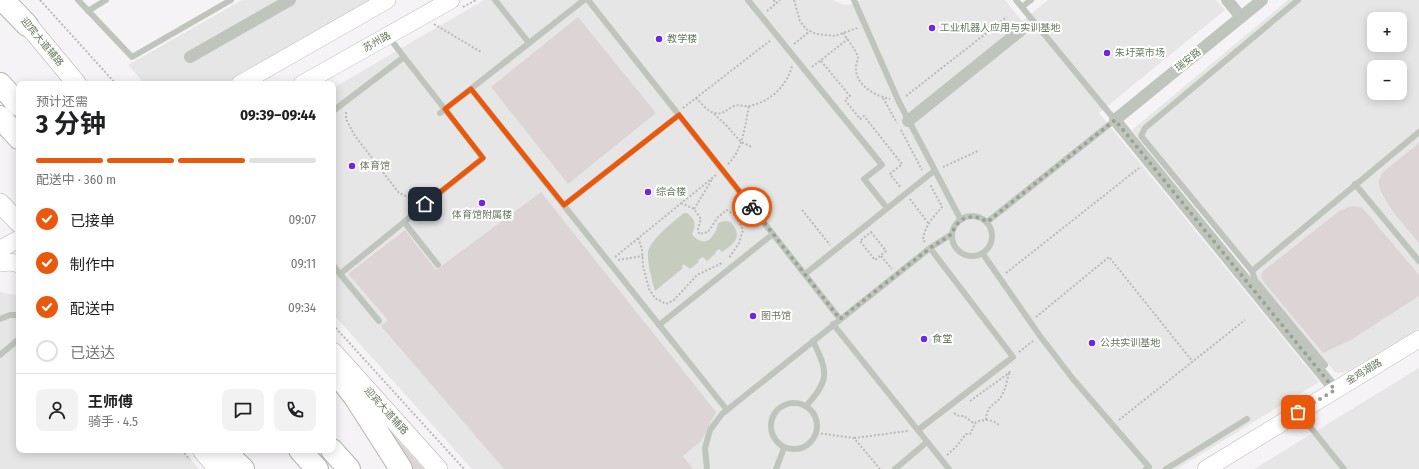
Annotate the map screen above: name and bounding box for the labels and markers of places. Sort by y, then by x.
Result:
place label: 工业机器人应用与实训基地 [940,22,1061,34]
marker: 工业机器人应用与实训基地 [927,23,937,33]
place label: 教学楼 [667,33,697,45]
marker: 教学楼 [654,34,664,44]
place label: 朱圩菜市场 [1115,47,1165,59]
marker: 朱圩菜市场 [1102,48,1112,58]
place label: 体育馆 [360,160,390,172]
marker: 体育馆 [347,161,357,171]
place label: 综合楼 [656,186,686,198]
pin [408,187,442,221]
marker: 综合楼 [643,187,653,197]
marker: 体育馆附属楼 [477,198,487,208]
place label: 体育馆附属楼 [452,209,512,221]
place label: 图书馆 [761,310,791,322]
marker: 图书馆 [748,311,758,321]
place label: 食堂 [932,333,952,345]
marker: 食堂 [919,334,929,344]
place label: 公共实训基地 [1100,337,1161,349]
marker: 公共实训基地 [1087,338,1097,348]
pin [1281,395,1315,429]

